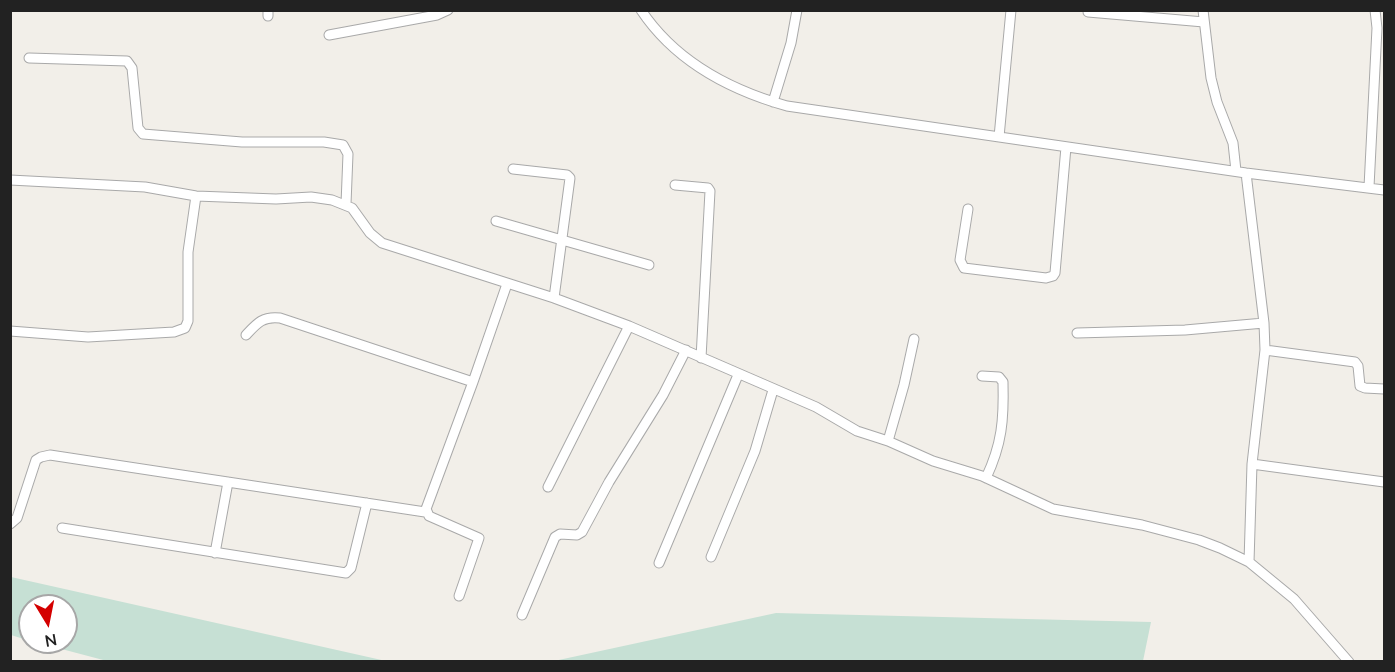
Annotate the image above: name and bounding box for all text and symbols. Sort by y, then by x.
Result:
north arrow [18,594,78,654]
text: N [43,628,59,652]

